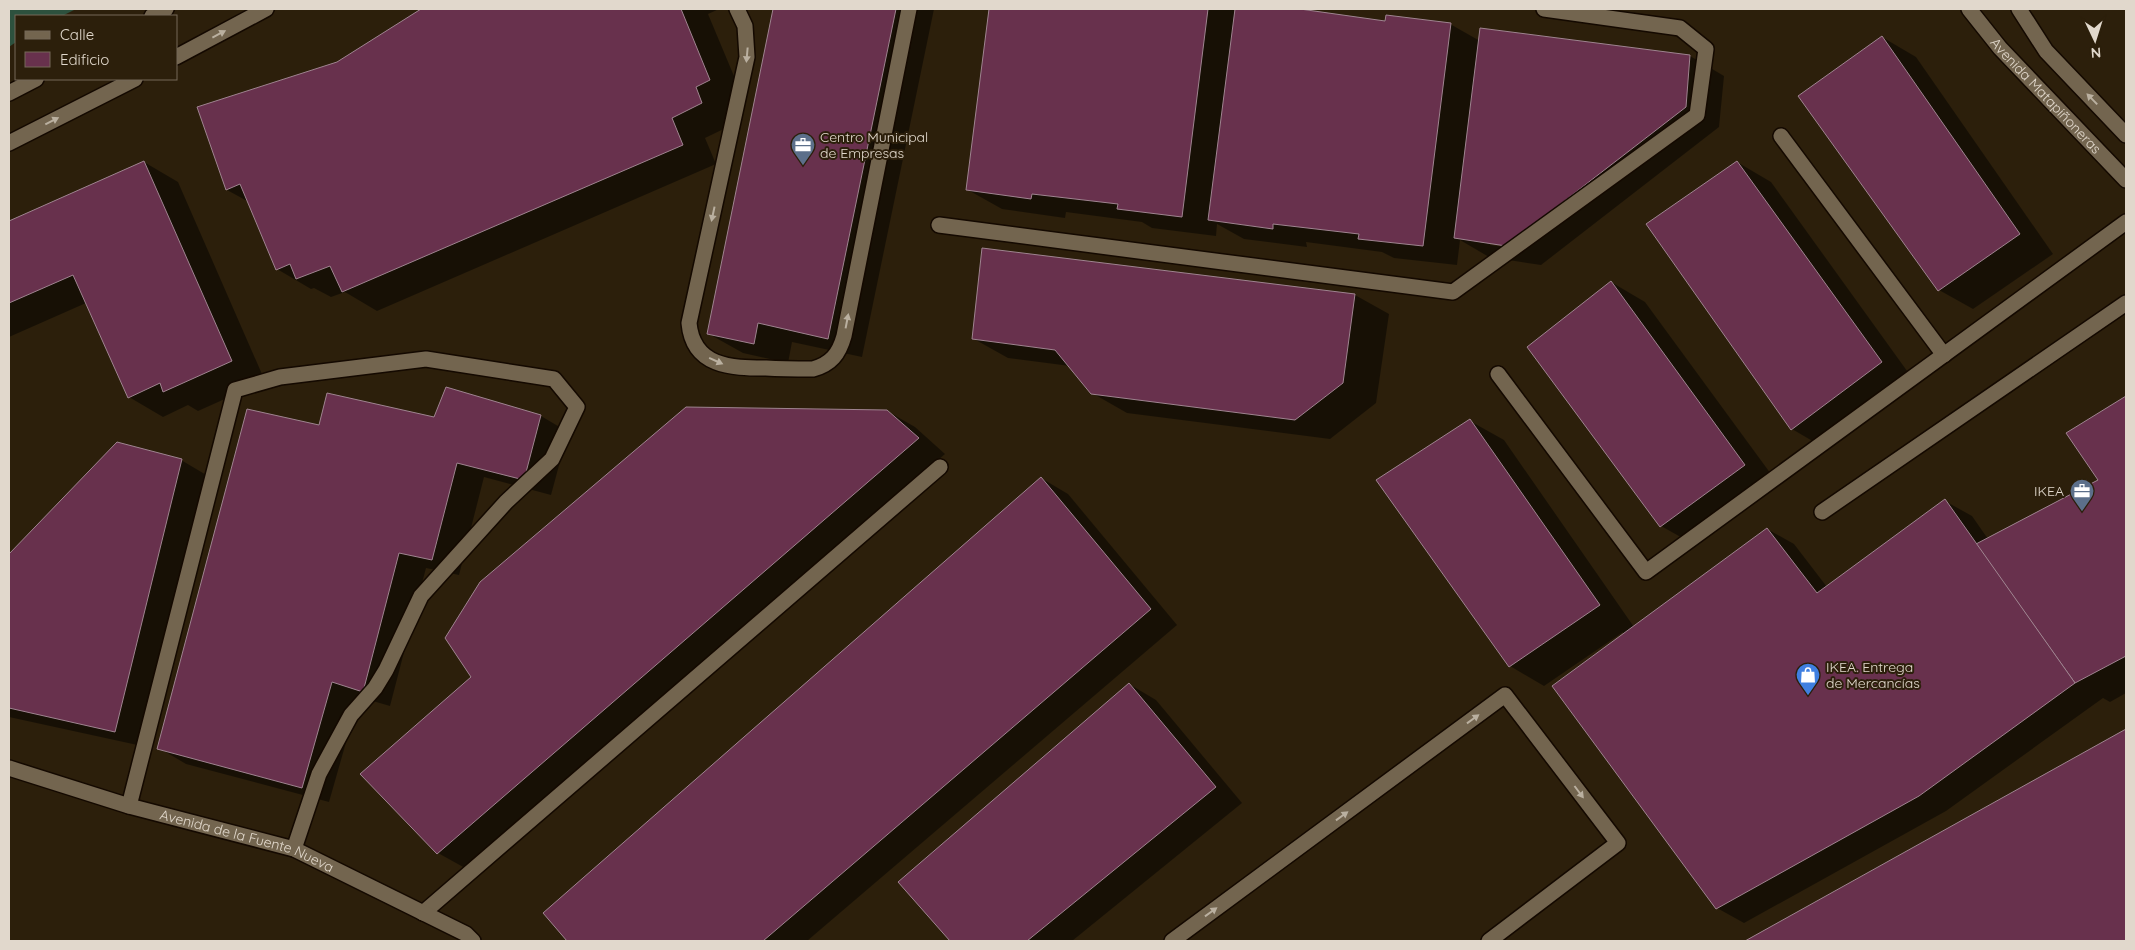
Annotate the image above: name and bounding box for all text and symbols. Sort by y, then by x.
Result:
legend [15,15,178,80]
north arrow [2070,15,2120,65]
text: Calle [60,25,94,44]
one-way arrow [212,30,227,38]
street label: Avenida Matapiñoneras [1986,34,2105,158]
text: N [2090,44,2102,62]
one-way arrow [742,48,750,64]
text: Edificio [60,50,109,69]
one-way arrow [2086,94,2098,106]
one-way arrow [45,117,59,125]
place label: Centro Municipal de Empresas [820,128,928,162]
office icon: Centro Municipal de Empresas [790,132,816,166]
one-way arrow [709,207,717,222]
one-way arrow [843,313,851,328]
one-way arrow [709,357,724,366]
office icon: IKEA [2069,478,2095,512]
place label: IKEA [2034,482,2064,500]
place label: IKEA. Entrega de Mercancías [1826,658,1920,692]
shop icon: IKEA. Entrega de Mercancías [1795,662,1821,696]
one-way arrow [1466,714,1480,724]
one-way arrow [1574,785,1584,799]
street label: Avenida de la Fuente Nueva [158,805,337,876]
one-way arrow [1335,810,1348,821]
one-way arrow [1205,907,1218,917]

